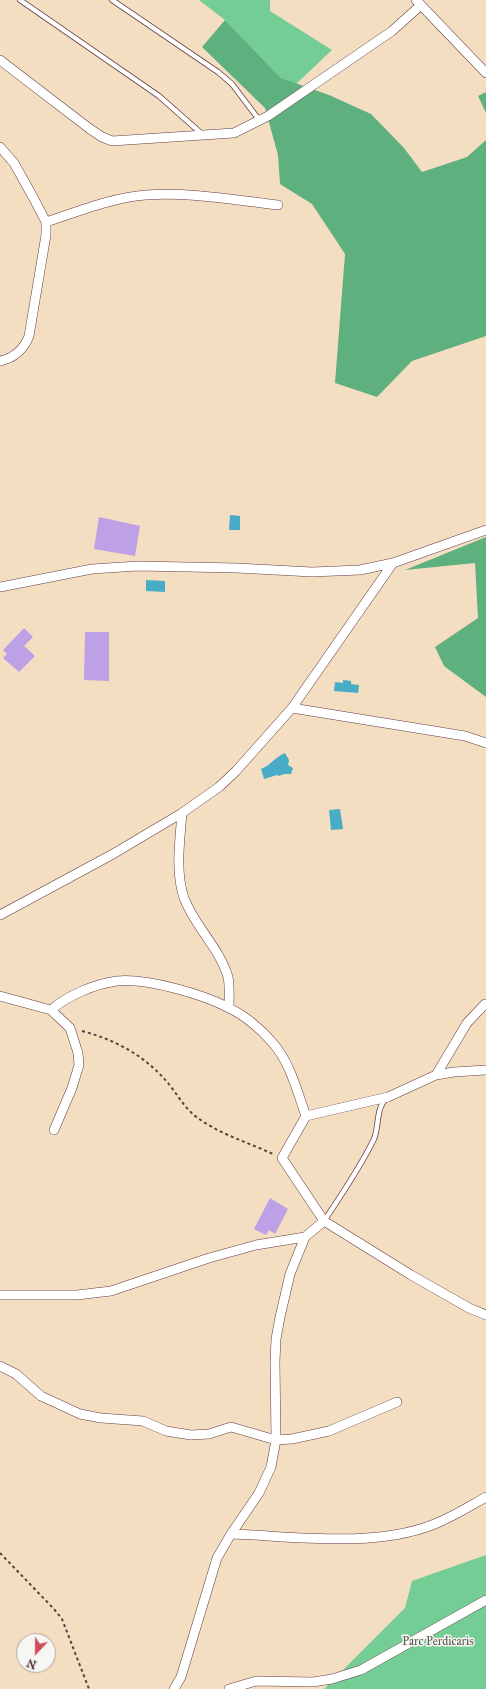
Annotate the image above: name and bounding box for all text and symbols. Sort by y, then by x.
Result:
north arrow [16,1633,56,1673]
park label: Parc Perdicaris [402,1635,474,1649]
text: N [25,1656,38,1671]

